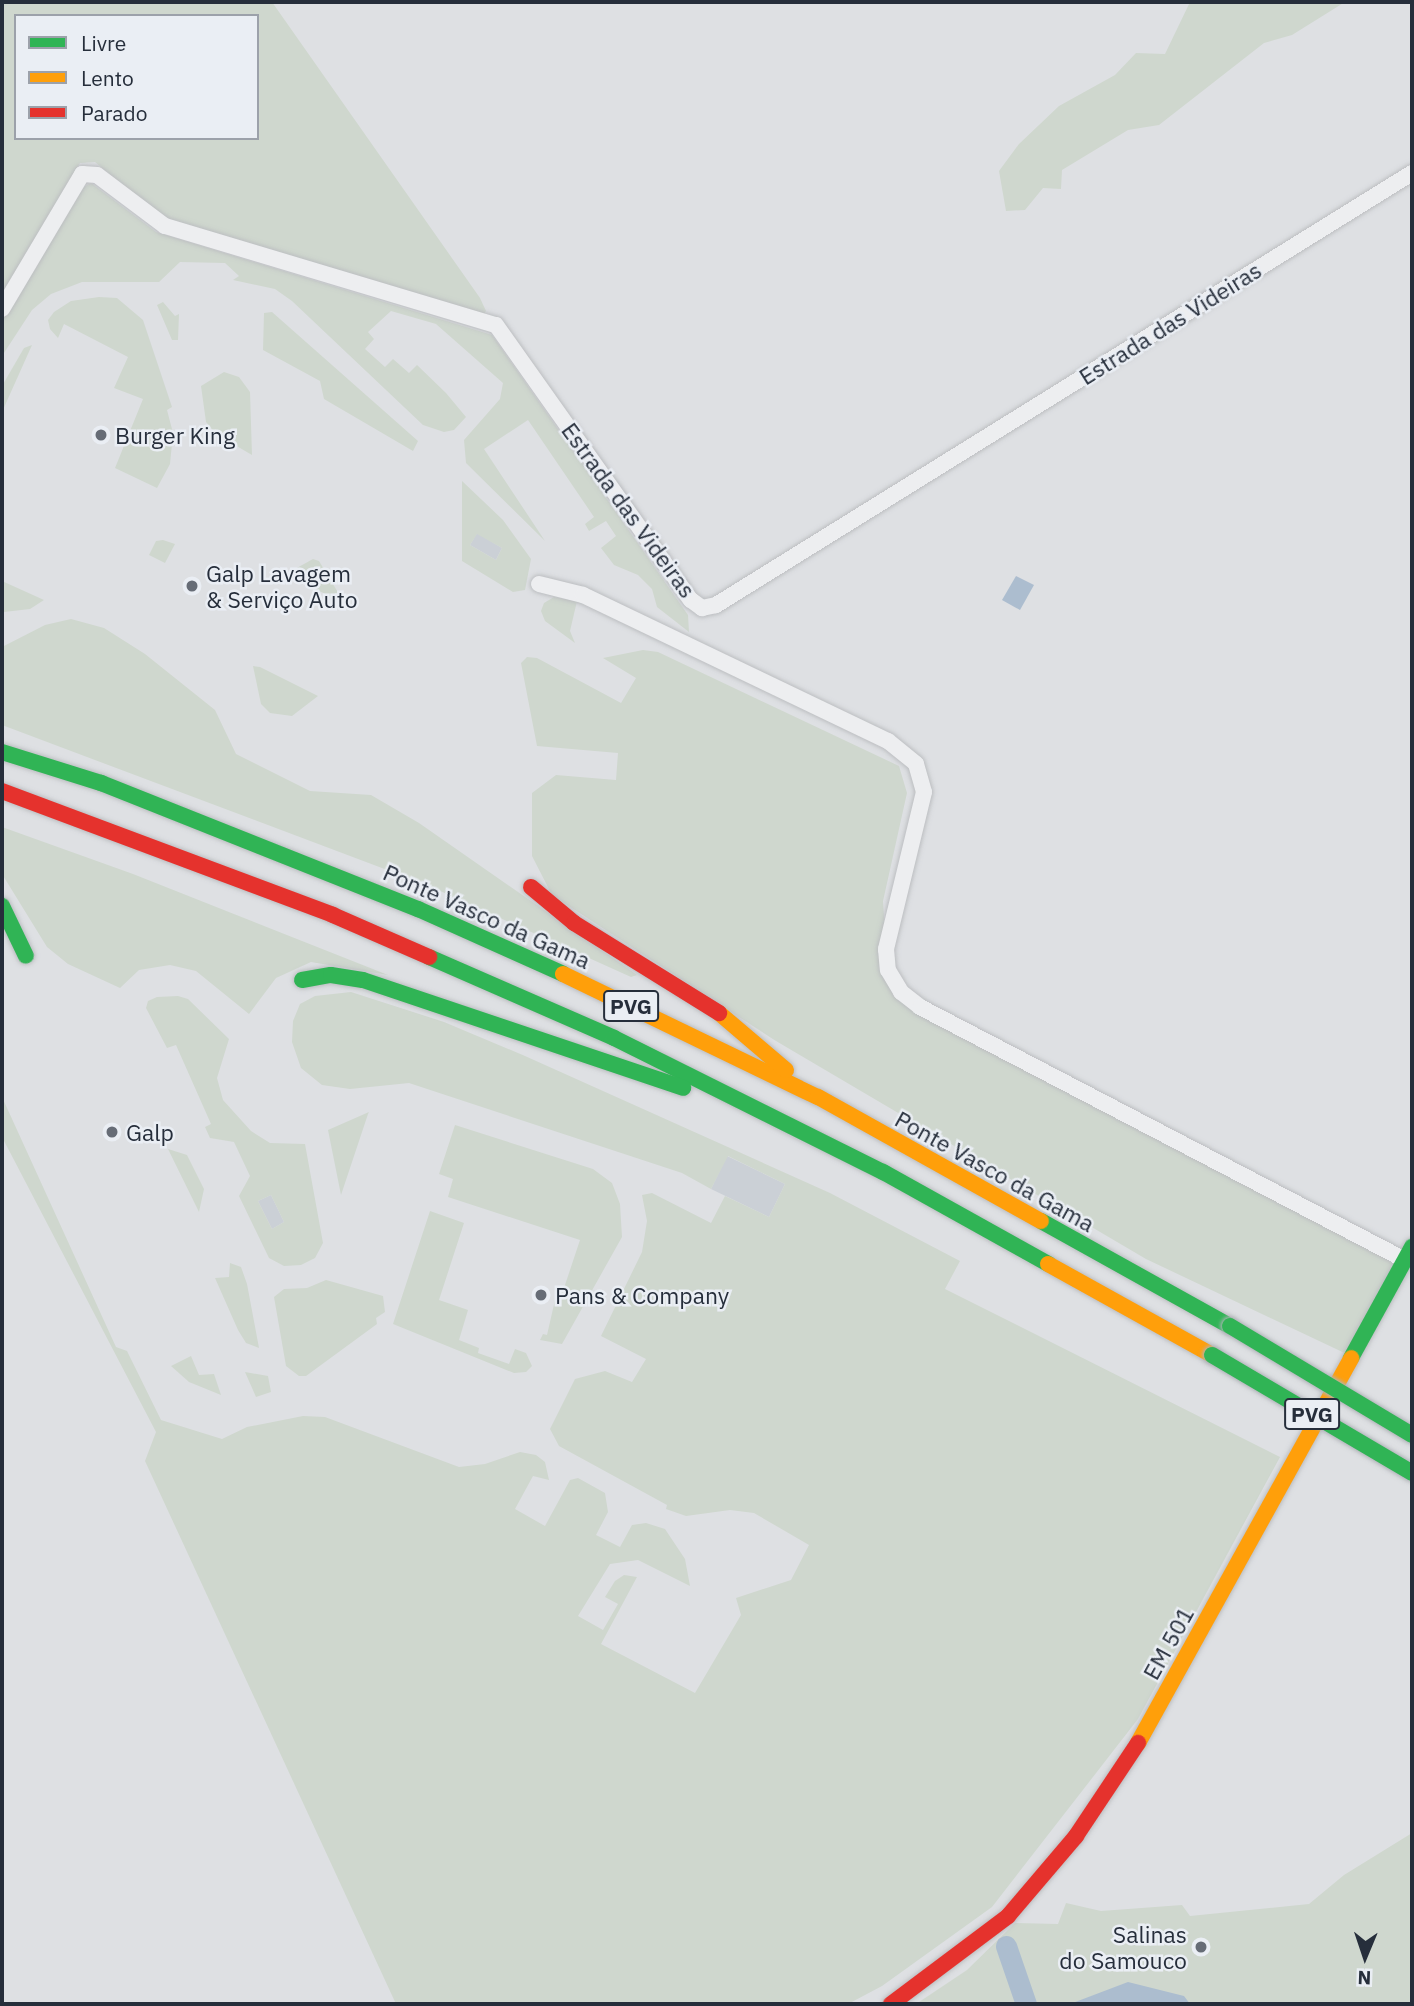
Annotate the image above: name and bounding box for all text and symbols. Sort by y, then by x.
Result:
legend [14,14,259,140]
text: Livre [81,29,126,57]
text: Lento [81,64,134,92]
text: Parado [81,99,148,127]
street label: Estrada das Videiras [1074,256,1266,390]
street label: Estrada das Videiras [556,417,702,603]
place label: Burger King [115,421,235,449]
marker: Burger King [93,427,109,443]
place label: Galp Lavagem & Serviço Auto [206,559,358,613]
marker: Galp Lavagem & Serviço Auto [184,578,200,594]
street label: Ponte Vasco da Gama [379,858,595,974]
road number: PVG [603,988,659,1024]
street label: Ponte Vasco da Gama [890,1105,1100,1237]
place label: Galp [126,1118,174,1146]
marker: Galp [104,1124,120,1140]
place label: Pans & Company [555,1281,729,1309]
marker: Pans & Company [533,1287,549,1303]
road number: PVG [1284,1396,1340,1432]
street label: EM 501 [1137,1602,1199,1684]
place label: Salinas do Samouco [1059,1920,1187,1974]
north arrow [1330,1922,1400,1992]
marker: Salinas do Samouco [1193,1939,1209,1955]
text: N [1357,1966,1372,1990]

